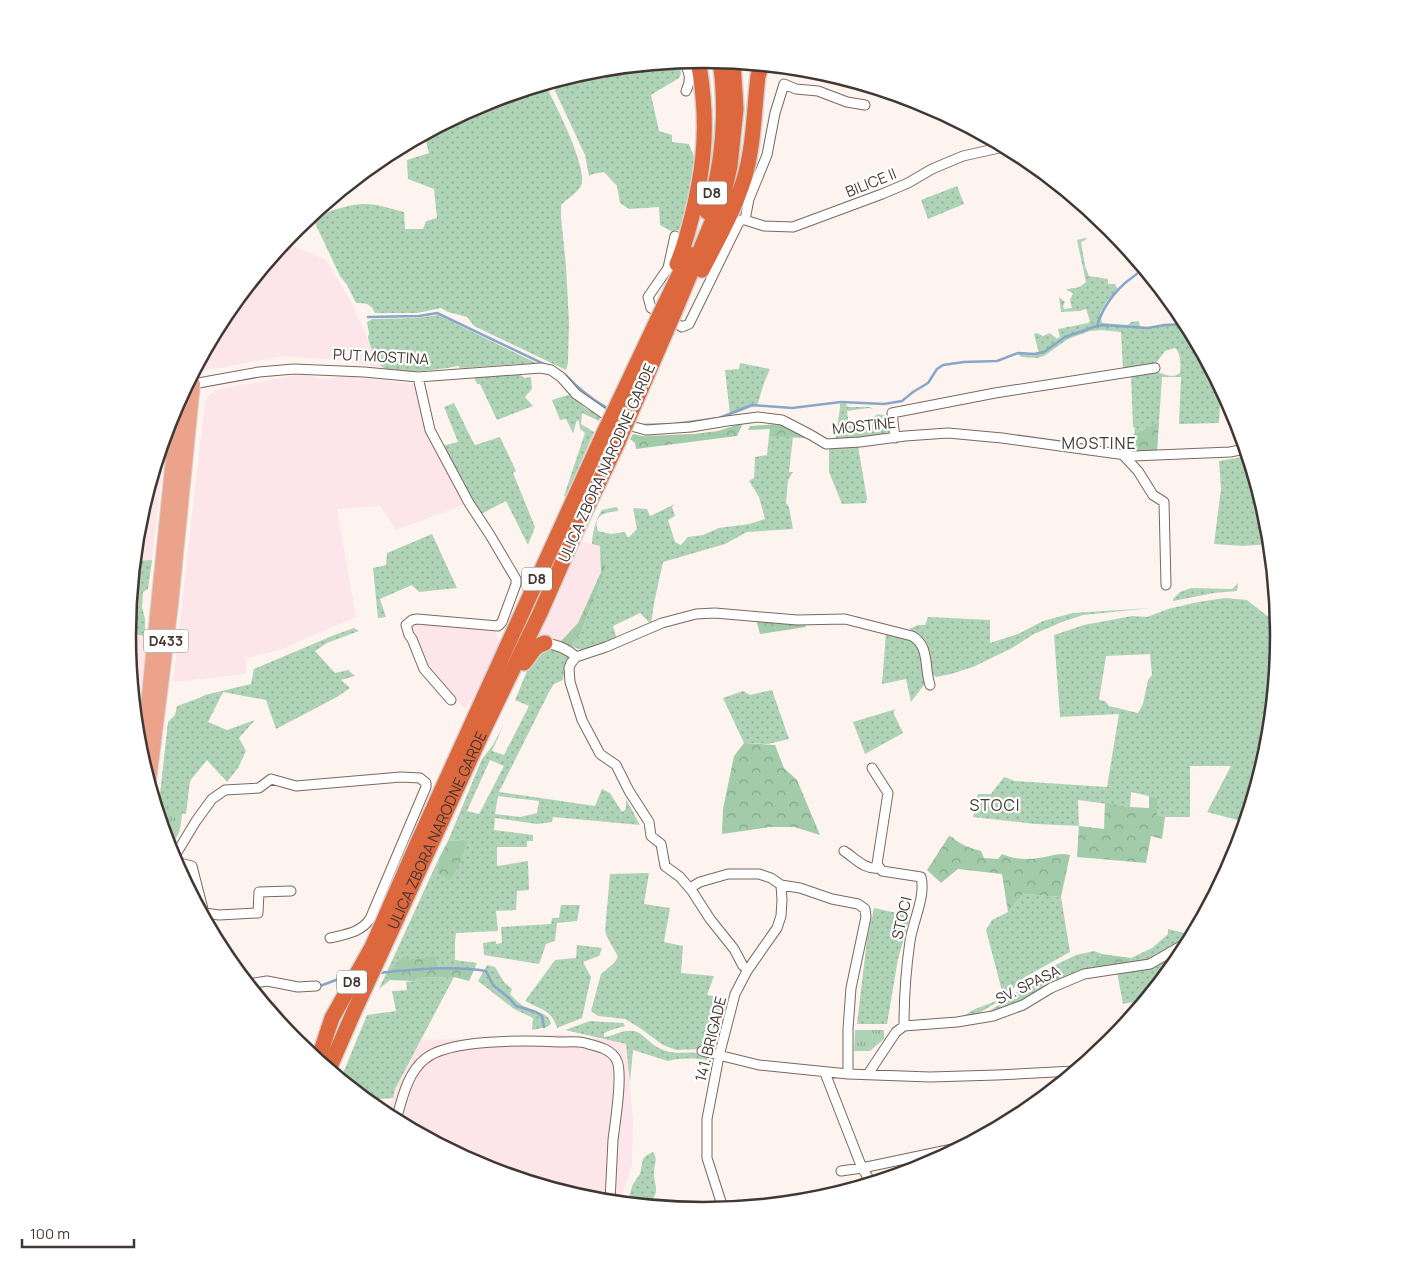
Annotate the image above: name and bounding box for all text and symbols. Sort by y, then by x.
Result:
street label: BILICE II [842,163,899,202]
road number: D8 [697,182,727,204]
street label: PUT MOSTINA [333,344,430,370]
street label: ULICA ZBORA NARODNE GARDE [553,360,660,566]
street label: MOSTINE [831,412,897,439]
district label: MOSTINE [1061,432,1137,454]
road number: D8 [522,568,552,590]
road number: D433 [144,630,188,652]
street label: ULICA ZBORA NARODNE GARDE [382,728,492,933]
district label: STOCI [969,794,1021,816]
street label: STOCI [886,894,917,941]
street label: SV. SPASA [992,960,1064,1009]
road number: D8 [337,970,367,994]
street label: 141. BRIGADE [690,994,731,1084]
scale bar [22,1216,135,1248]
text: 100 m [30,1223,70,1244]

